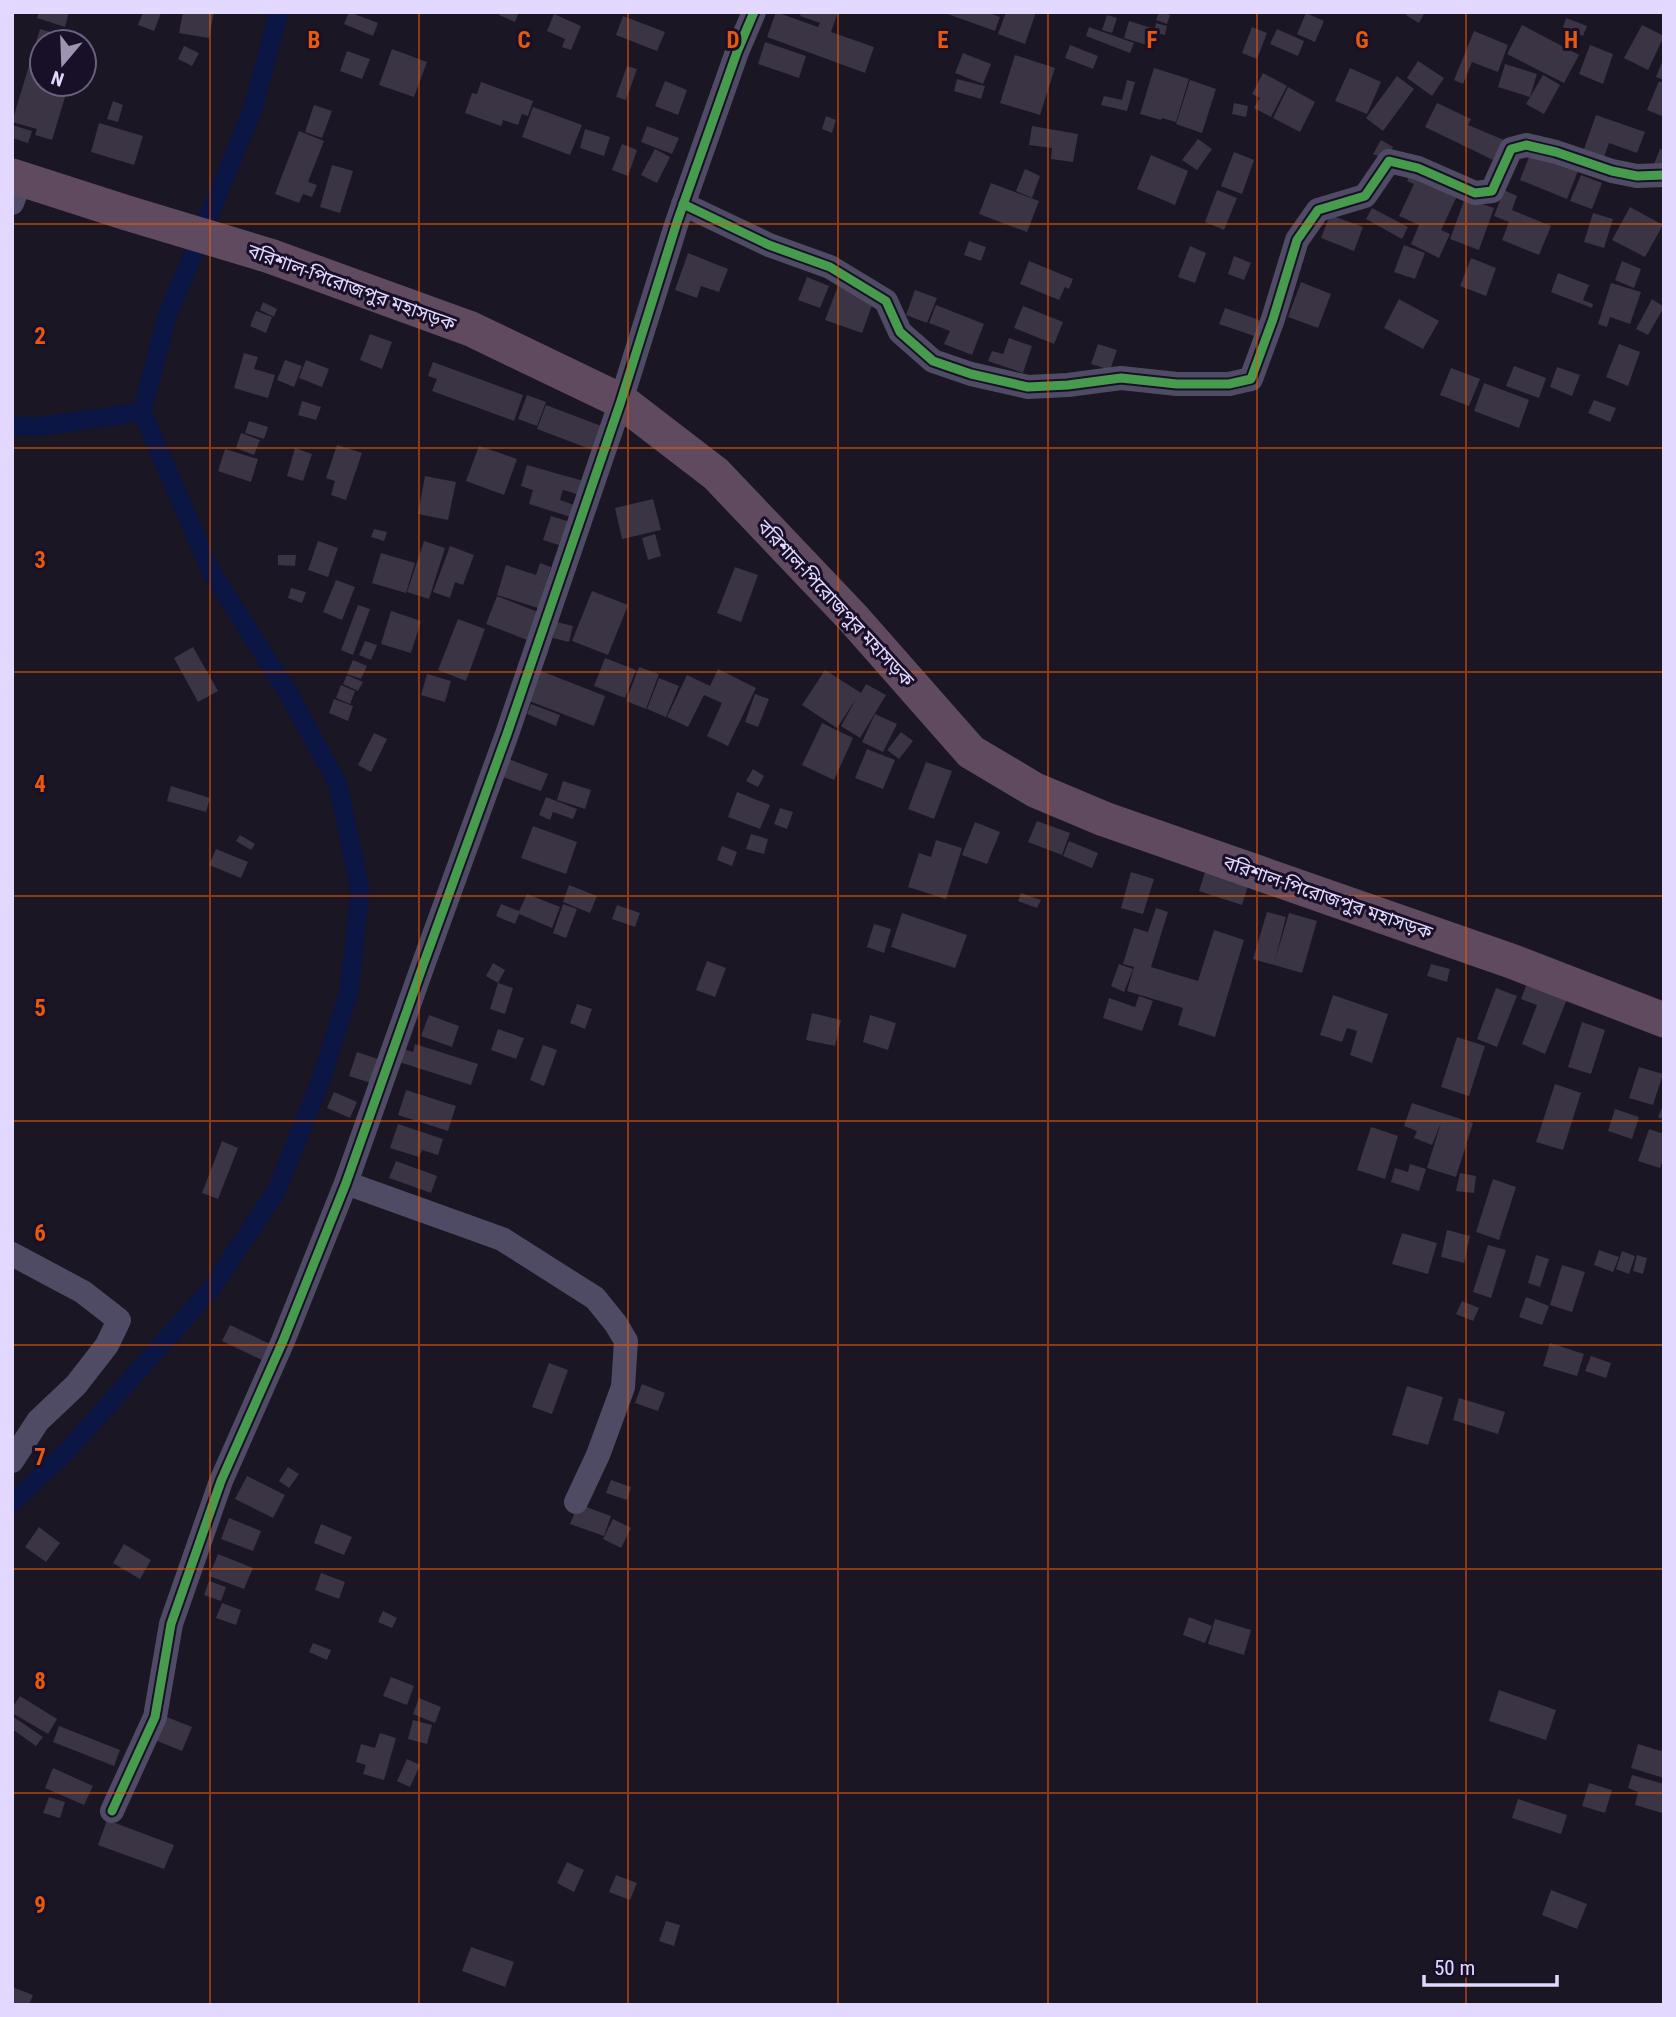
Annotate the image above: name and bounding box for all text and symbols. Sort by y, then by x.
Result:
text: B [308,27,320,54]
text: C [517,27,531,54]
text: D [727,27,740,54]
text: E [937,27,949,54]
text: F [1147,27,1158,54]
text: G [1355,27,1369,54]
text: H [1564,27,1578,54]
north arrow [28,28,98,98]
text: N [48,66,67,91]
street label: বরিশাল-পিরোজপুর মহাসড়ক [244,239,459,336]
text: 2 [34,323,46,350]
street label: বরিশাল-পিরোজপুর মহাসড়ক [752,515,919,692]
text: 3 [34,547,46,574]
text: 4 [34,771,46,798]
street label: বরিশাল-পিরোজপুর মহাসড়ক [1219,851,1436,944]
text: 5 [34,995,46,1022]
text: 6 [34,1220,46,1247]
text: 7 [34,1444,46,1471]
text: 8 [34,1668,46,1695]
text: 9 [34,1892,46,1919]
scale bar [1424,1944,1557,1988]
text: 50 m [1434,1956,1475,1980]

